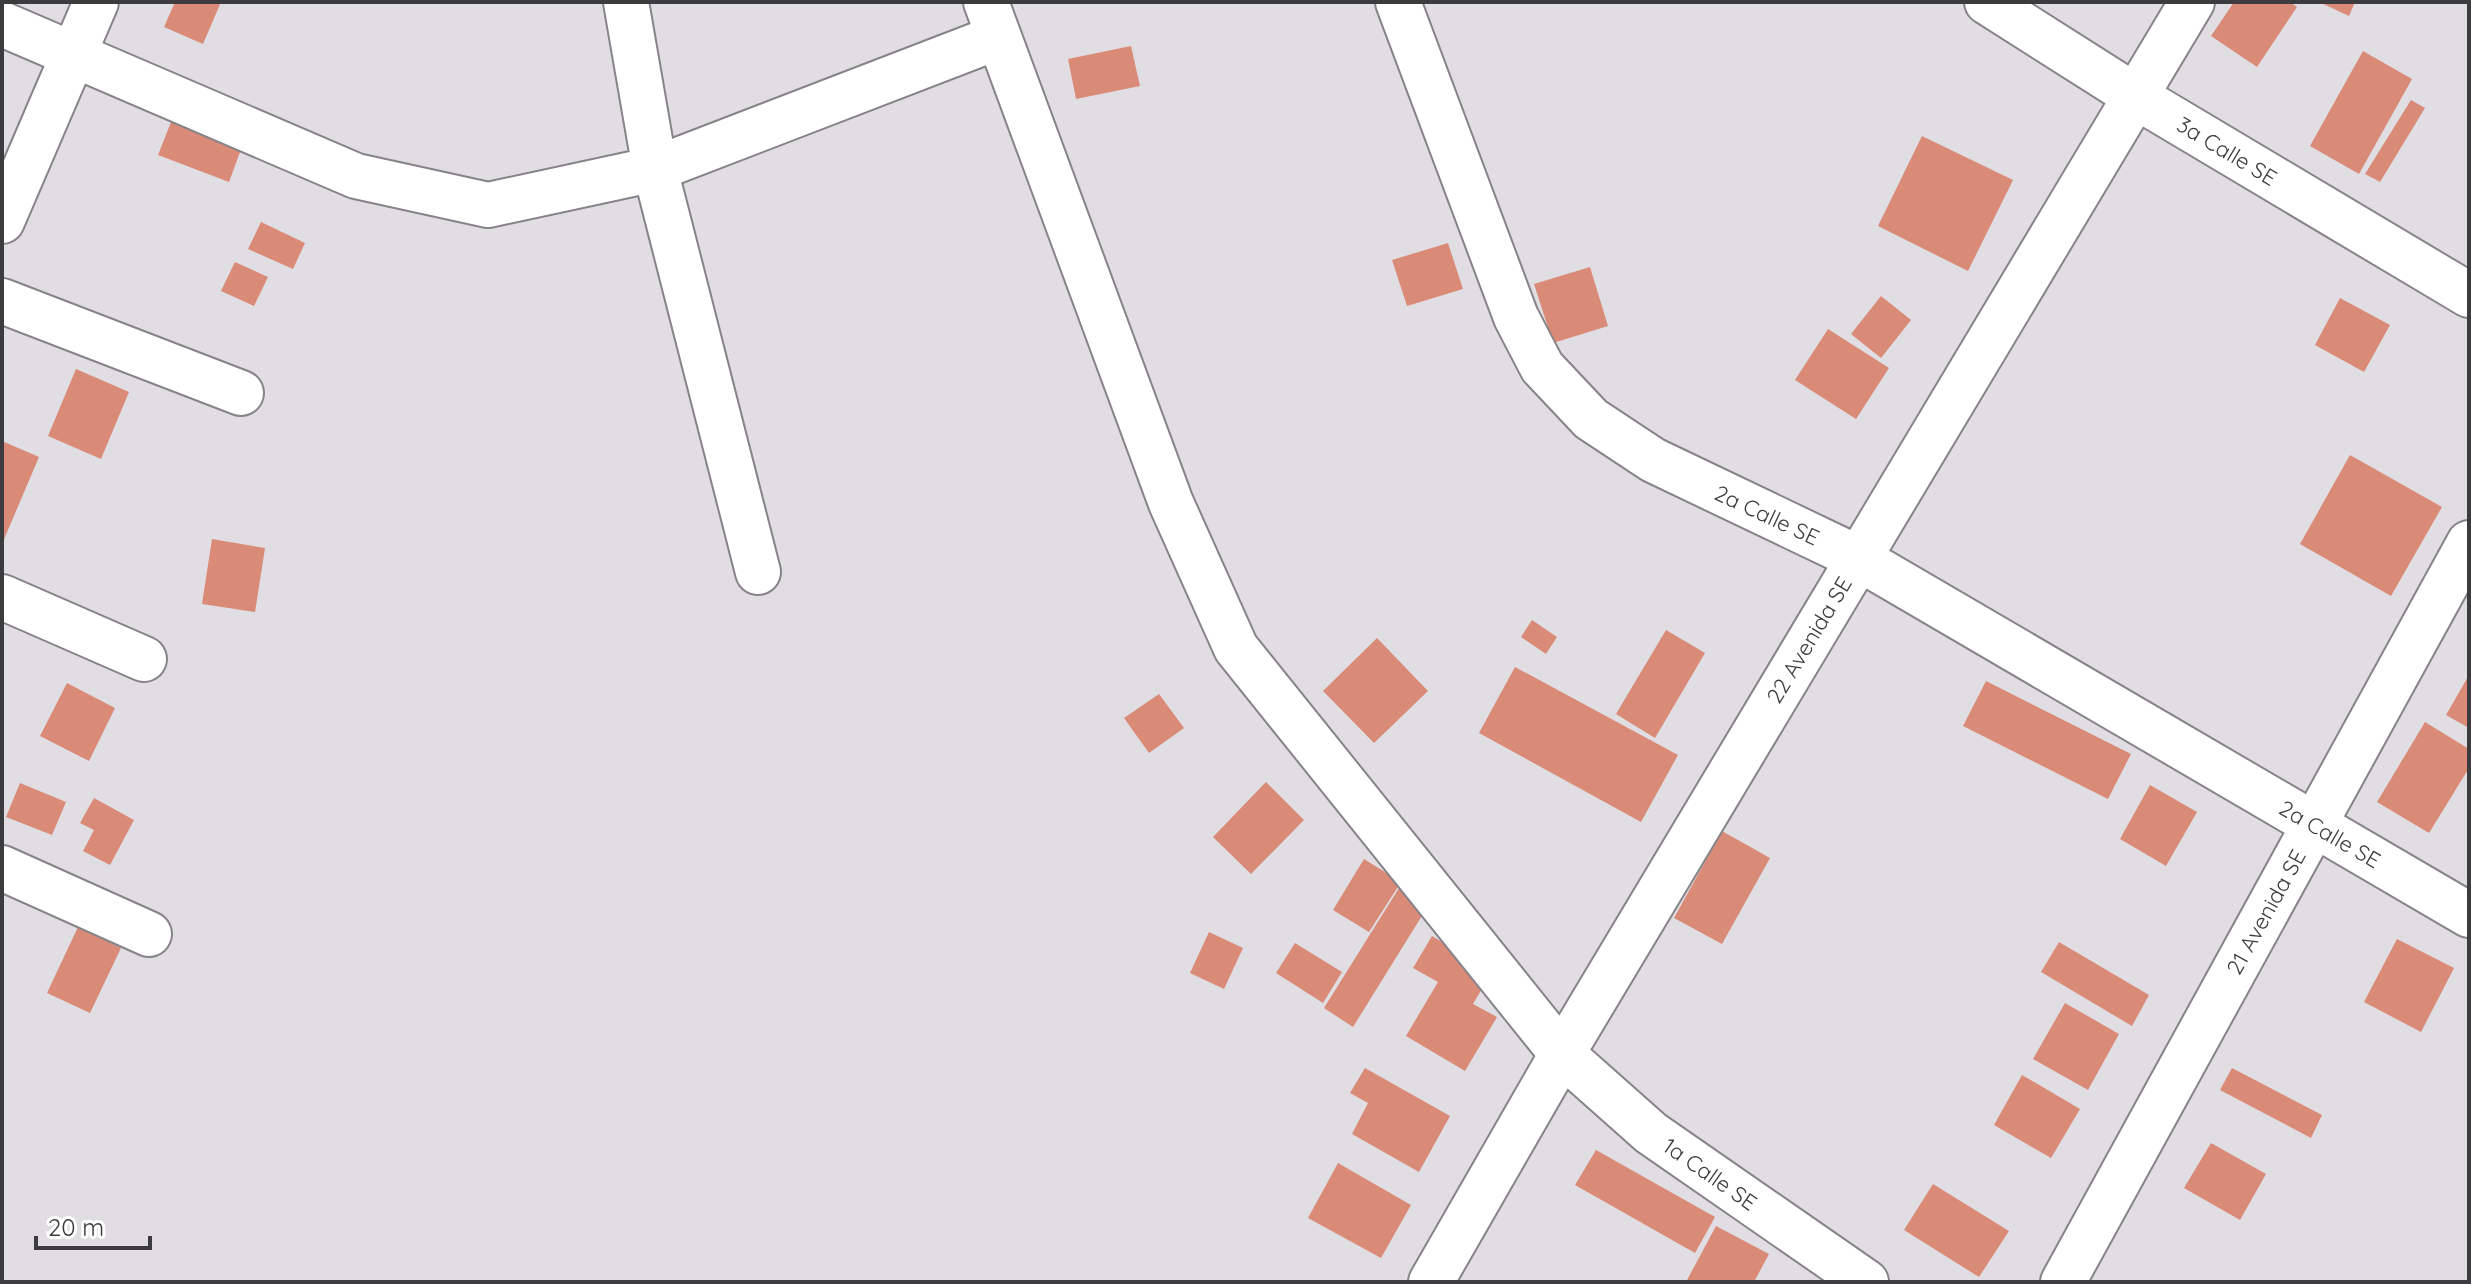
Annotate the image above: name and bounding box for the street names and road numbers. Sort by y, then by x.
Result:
street label: 3a Calle SE [2172,110,2282,192]
street label: 2a Calle SE [1710,479,1824,551]
street label: 22 Avenida SE [1760,572,1858,708]
street label: 2a Calle SE [2274,794,2386,874]
street label: 21 Avenida SE [2220,844,2312,980]
street label: 1a Calle SE [1658,1131,1762,1217]

